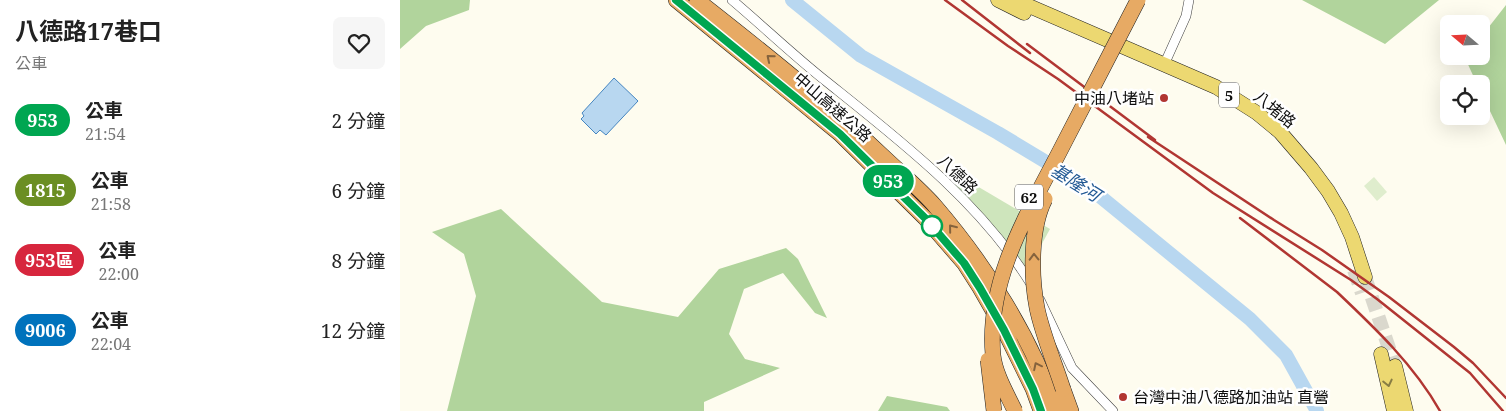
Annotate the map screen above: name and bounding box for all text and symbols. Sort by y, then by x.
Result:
text: 八德路17巷口 [15,14,162,47]
north arrow [1440,15,1490,65]
map controls [1440,15,1490,125]
button: heart [333,17,385,69]
text: 公車 [15,52,47,74]
one-way arrow [767,55,776,64]
street label: 中山高速公路 [790,67,876,147]
button: locate [1440,75,1490,125]
road number: 5 [1219,82,1239,108]
street label: 八堵路 [1249,85,1301,133]
place label: 中油八堵站 [1074,87,1154,109]
marker: 中油八堵站 [1158,92,1170,104]
text: 公車 [85,97,123,123]
text: 953 [27,108,58,132]
text: 2 分鐘 [331,108,385,134]
text: 21:54 [85,123,125,145]
street label: 八德路 [933,149,983,199]
water label: 基隆河 [1047,158,1108,208]
line badge: 953 [859,165,917,197]
text: 公車 [91,167,129,193]
text: 953 [873,169,903,193]
text: 1815 [25,178,66,202]
text: 6 分鐘 [331,178,385,204]
road number: 62 [1015,184,1043,210]
text: 21:58 [91,193,131,215]
unlabelled marker [921,215,943,237]
one-way arrow [950,225,958,234]
text: 公車 [99,237,137,263]
text: 953區 [25,248,74,272]
text: 8 分鐘 [331,248,385,274]
one-way arrow [1028,252,1039,260]
text: 22:00 [99,263,139,285]
text: 公車 [91,307,129,333]
text: 9006 [25,318,66,342]
text: 12 分鐘 [321,318,385,344]
text: 22:04 [91,333,131,355]
one-way arrow [1033,362,1044,371]
one-way arrow [1382,378,1393,387]
place label: 台灣中油八德路加油站 直營 [1133,386,1329,408]
marker: 台灣中油八德路加油站 直營 [1117,391,1129,403]

